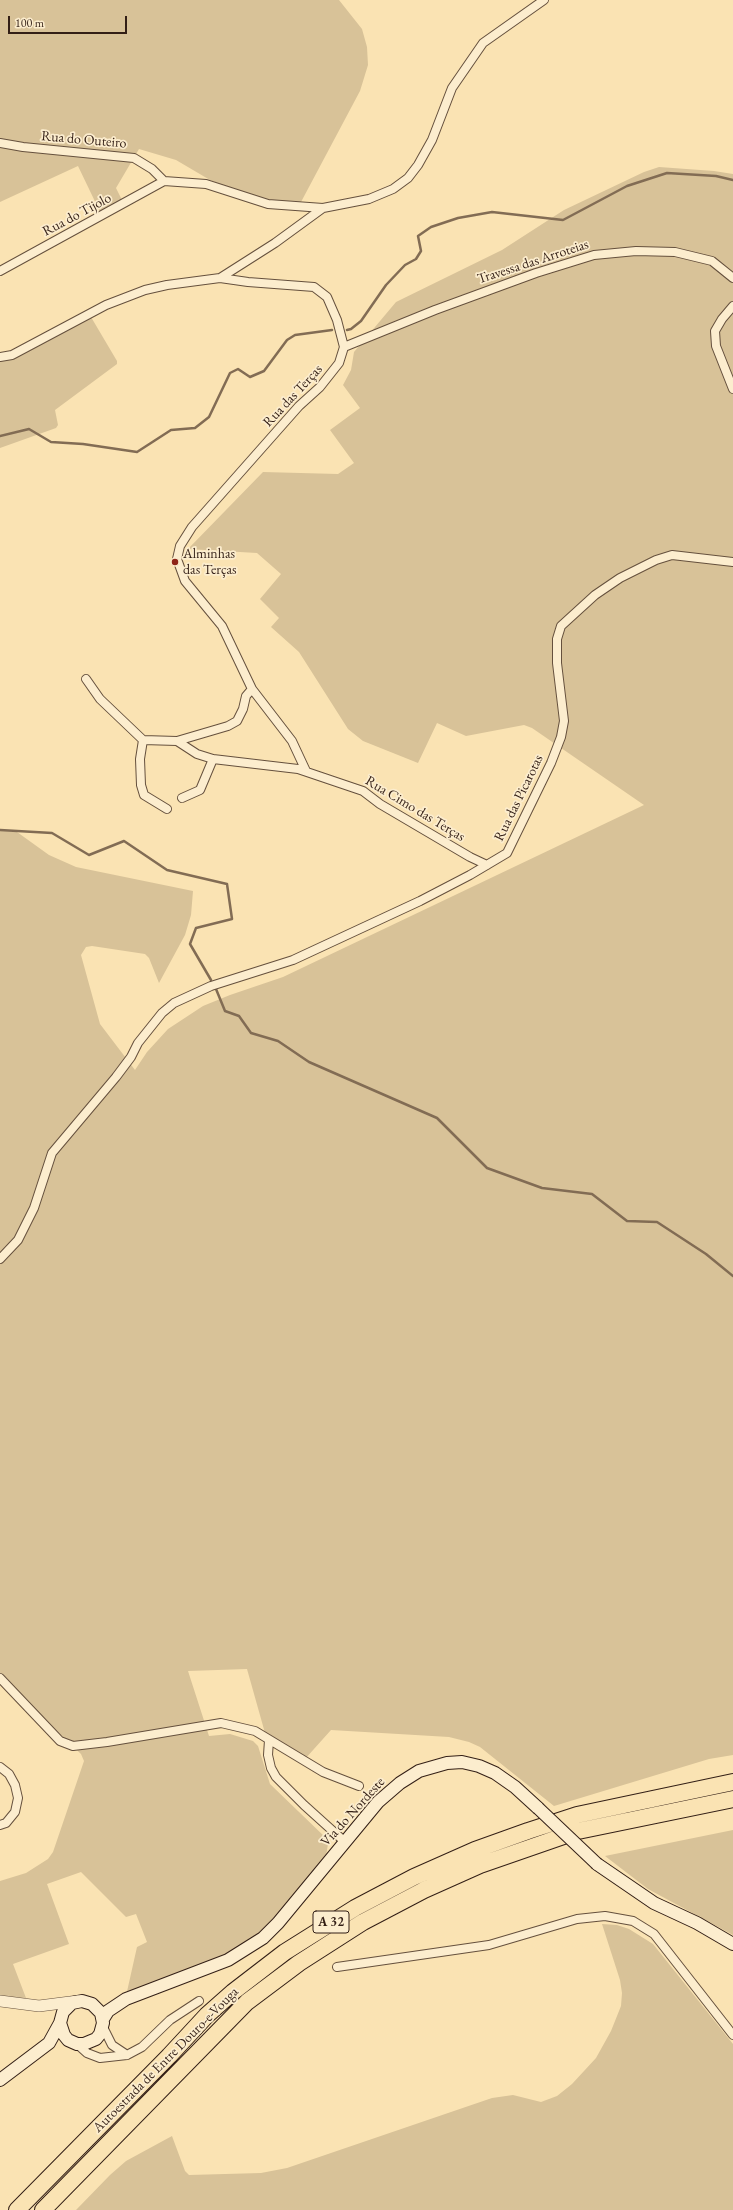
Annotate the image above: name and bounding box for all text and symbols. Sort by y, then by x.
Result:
scale bar [10,8,129,34]
text: 100 m [15,15,44,31]
street label: Rua do Outeiro [41,128,127,152]
street label: Rua do Tijolo [40,190,114,240]
street label: Travessa das Arroteias [475,236,591,288]
street label: Rua das Terças [260,361,326,431]
place label: Alminhas das Terças [183,546,237,578]
marker: Alminhas das Terças [170,557,180,567]
street label: Rua das Picarotas [491,752,547,844]
street label: Rua Cimo das Terças [362,773,468,845]
street label: Via do Nordeste [318,1774,388,1850]
road number: A 32 [313,1911,349,1933]
street label: Autoestrada de Entre Douro-e-Vouga [90,1984,242,2136]

